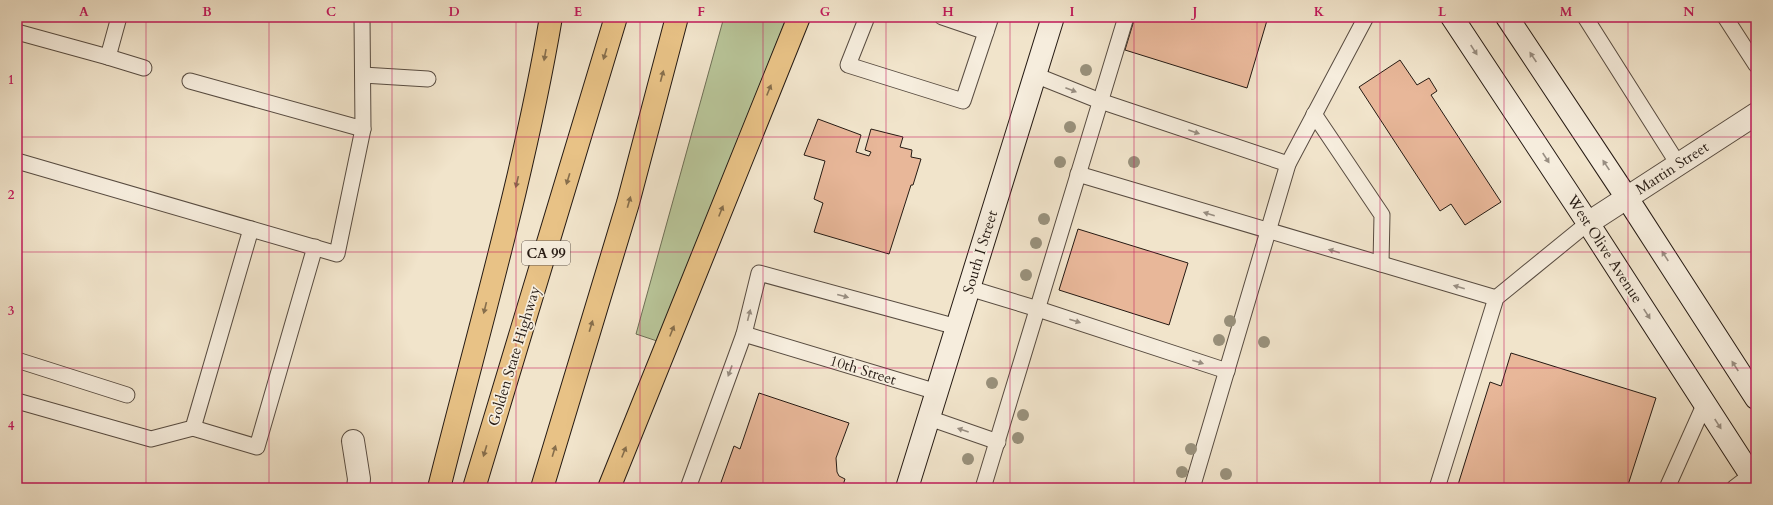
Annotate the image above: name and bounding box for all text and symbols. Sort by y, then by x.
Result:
text: A [79,3,89,21]
text: B [202,3,212,21]
text: C [326,3,336,21]
text: D [448,3,460,21]
text: E [574,3,582,21]
text: F [697,3,705,21]
text: G [820,3,831,21]
text: H [942,3,954,21]
text: I [1069,3,1075,21]
text: J [1191,3,1198,21]
text: K [1314,3,1325,21]
text: L [1438,3,1447,21]
text: M [1560,3,1573,21]
text: N [1683,3,1695,21]
one-way arrow [1470,44,1478,55]
one-way arrow [541,49,547,62]
one-way arrow [602,49,608,61]
one-way arrow [1530,51,1537,63]
one-way arrow [659,70,665,82]
text: 1 [8,71,14,89]
one-way arrow [767,83,773,95]
one-way arrow [1066,87,1078,93]
one-way arrow [1188,129,1200,135]
street label: Martin Street [1631,137,1713,199]
one-way arrow [1542,152,1549,164]
one-way arrow [1602,159,1609,171]
one-way arrow [565,173,571,185]
one-way arrow [513,176,519,189]
text: 2 [8,186,15,204]
street label: West Olive Avenue [1562,190,1648,307]
one-way arrow [626,195,632,207]
one-way arrow [718,205,724,216]
street label: South I Street [958,208,1002,296]
one-way arrow [1203,211,1215,217]
road number: CA 99 [522,241,570,265]
one-way arrow [1327,247,1340,253]
one-way arrow [1661,250,1668,262]
street label: Golden State Highway [483,284,545,428]
one-way arrow [1452,284,1464,290]
one-way arrow [837,293,849,299]
text: 3 [8,302,15,320]
one-way arrow [481,302,487,315]
one-way arrow [1644,308,1651,320]
one-way arrow [746,309,752,321]
one-way arrow [1069,318,1081,324]
one-way arrow [588,320,594,332]
one-way arrow [670,325,676,337]
street label: 10th Street [827,350,899,390]
one-way arrow [1192,359,1204,365]
one-way arrow [1731,360,1739,371]
one-way arrow [727,365,733,377]
text: 4 [8,417,15,435]
one-way arrow [1714,418,1722,429]
one-way arrow [957,426,969,432]
one-way arrow [551,444,557,456]
one-way arrow [482,445,488,457]
one-way arrow [621,446,627,457]

